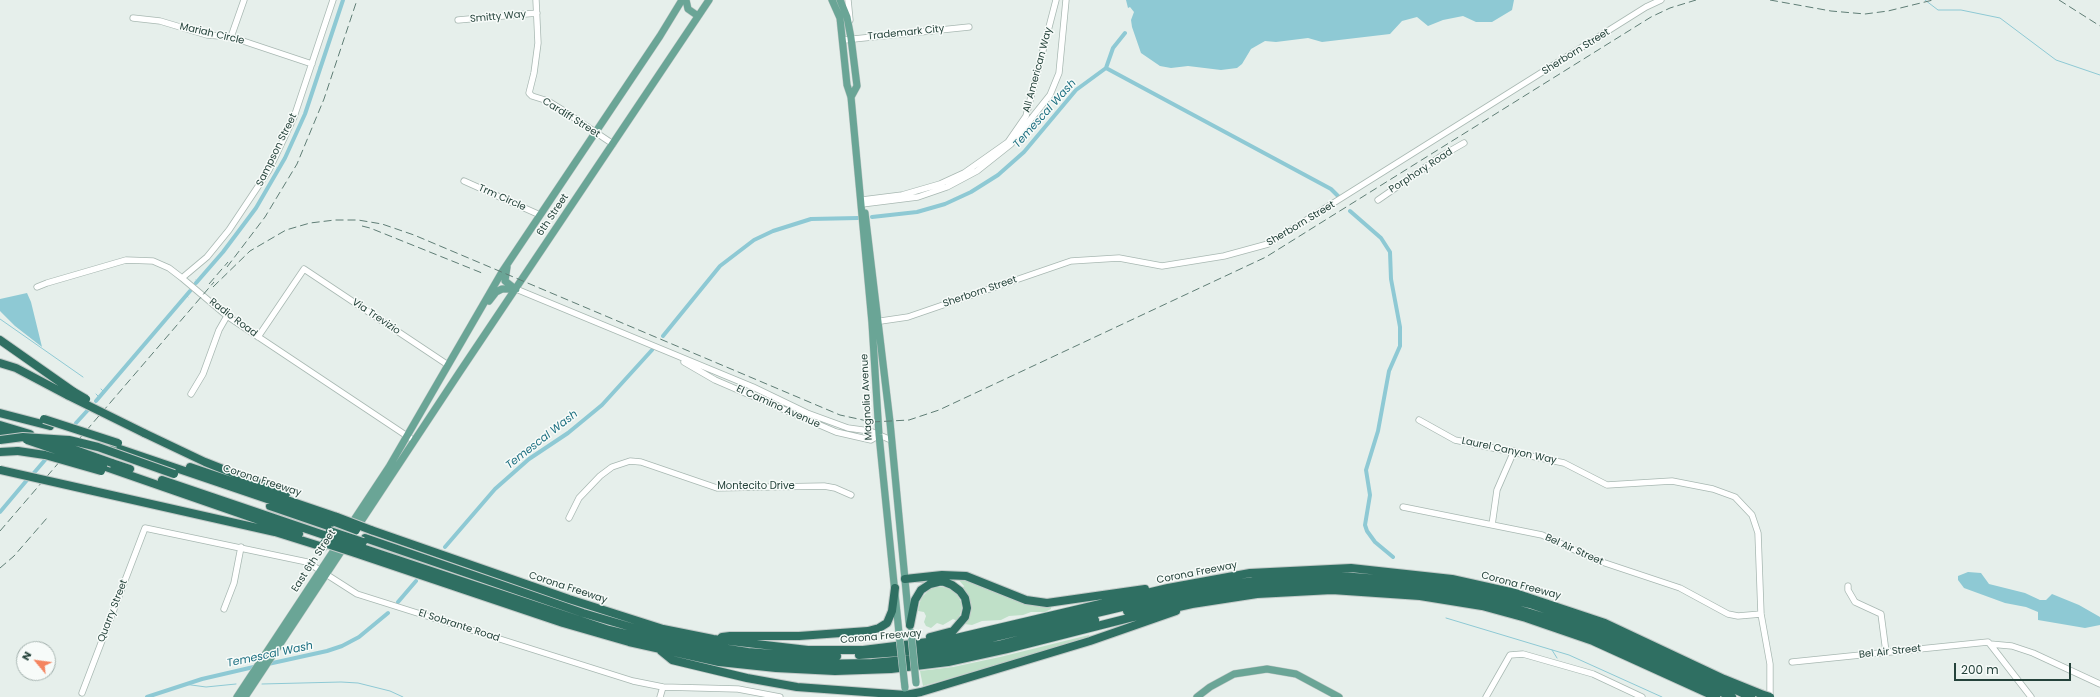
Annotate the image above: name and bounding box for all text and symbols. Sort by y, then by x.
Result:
street label: Smitty Way [469,9,527,25]
street label: Mariah Circle [178,21,246,47]
street label: Trademark City [867,23,945,43]
street label: All American Way [1021,26,1055,114]
street label: Sherborn Street [1540,26,1612,78]
water label: Temescal Wash [1011,77,1079,151]
street label: Cardiff Street [540,95,602,141]
street label: Sampson Street [254,112,300,188]
street label: Porphory Road [1387,146,1455,196]
street label: Trm Circle [476,182,528,214]
street label: 6th Street [535,192,571,238]
street label: Sherborn Street [1265,199,1337,249]
street label: Sherborn Street [941,274,1019,310]
street label: Radio Road [207,296,259,340]
street label: Via Trevizio [350,297,402,337]
street label: Magnolia Avenue [859,353,875,441]
street label: El Camino Avenue [734,383,822,431]
water label: Temescal Wash [503,408,581,472]
street label: Laurel Canyon Way [1460,435,1558,467]
street label: Corona Freeway [221,463,303,499]
street label: Montecito Drive [717,480,795,492]
street label: East 6th Street [289,528,339,594]
street label: Bel Air Street [1543,532,1605,568]
street label: Corona Freeway [1156,559,1238,587]
street label: Corona Freeway [527,570,609,606]
street label: Corona Freeway [1480,570,1562,602]
street label: Quarry Street [96,578,130,644]
street label: El Sobrante Road [417,607,501,645]
street label: Corona Freeway [840,627,922,647]
water label: Temescal Wash [226,639,314,671]
north arrow [16,641,56,681]
street label: Bel Air Street [1858,643,1922,661]
text: N [17,648,35,663]
scale bar [1956,655,2073,681]
text: 200 m [1961,661,1999,678]

